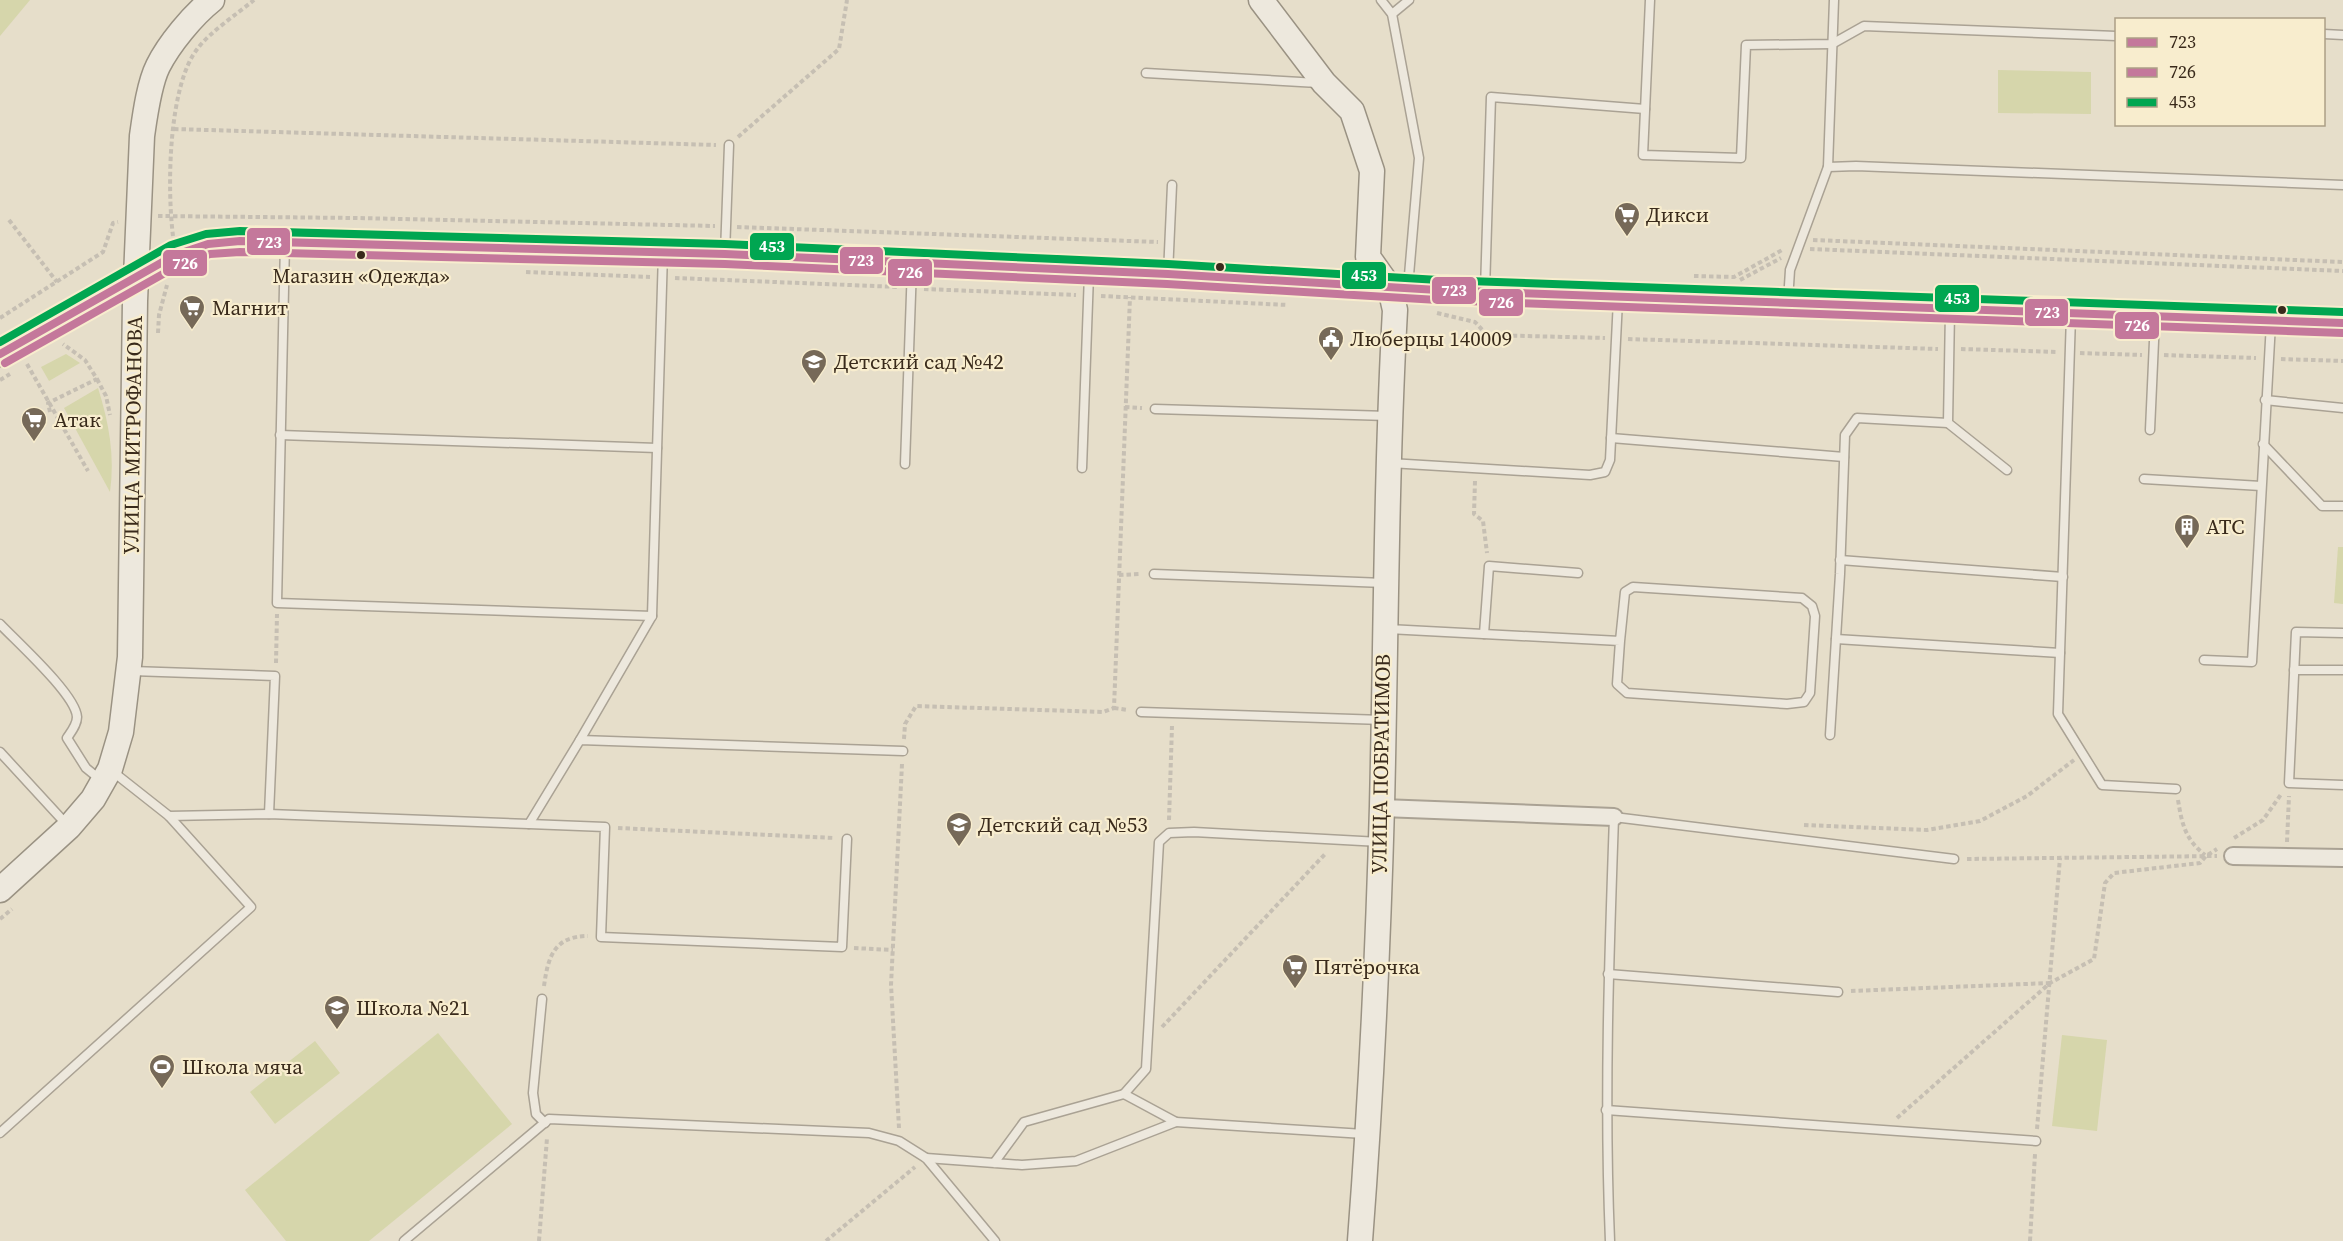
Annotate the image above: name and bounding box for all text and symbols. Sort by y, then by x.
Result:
legend [2115,18,2325,126]
text: 723 [2169,29,2196,54]
text: 726 [2169,59,2196,84]
text: 453 [2169,89,2196,114]
supermarket icon: Дикси [1612,200,1642,238]
place label: Дикси [1646,200,1709,229]
line badge: 723 [246,227,291,256]
text: 723 [256,231,282,253]
line badge: 453 [749,232,795,261]
text: 453 [759,235,785,257]
line badge: 723 [839,246,884,275]
line badge: 726 [162,249,208,277]
marker: Магазин «Одежда» [355,249,367,261]
text: 723 [848,249,874,271]
text: 726 [172,252,198,274]
line badge: 726 [887,258,933,287]
text: 726 [897,261,923,283]
unlabelled marker [1214,261,1226,273]
line badge: 453 [1341,261,1387,290]
place label: Магазин «Одежда» [273,262,450,290]
text: 453 [1351,264,1377,286]
line badge: 723 [1431,276,1477,305]
text: 723 [1441,279,1467,301]
line badge: 453 [1934,284,1980,313]
text: 453 [1944,287,1970,309]
line badge: 726 [1478,288,1524,317]
text: 726 [1488,291,1514,313]
supermarket icon: Магнит [177,293,207,331]
place label: Магнит [212,293,288,322]
line badge: 723 [2024,298,2069,327]
text: 723 [2034,301,2060,323]
unlabelled marker [2276,304,2288,316]
line badge: 726 [2114,311,2160,340]
text: 726 [2124,314,2150,336]
street label: УЛИЦА МИТРОФАНОВА [116,315,149,555]
public building icon: Люберцы 140009 [1316,324,1346,362]
place label: Люберцы 140009 [1350,324,1512,353]
school or university icon: Детский сад №42 [799,347,829,385]
place label: Детский сад №42 [834,347,1004,376]
supermarket icon: Атак [19,405,49,443]
place label: Атак [54,405,101,434]
building icon: АТС [2172,512,2202,550]
place label: АТС [2206,512,2244,541]
street label: УЛИЦА ПОБРАТИМОВ [1364,654,1397,874]
school or university icon: Детский сад №53 [944,810,974,848]
place label: Детский сад №53 [978,810,1148,839]
supermarket icon: Пятёрочка [1280,952,1310,990]
place label: Пятёрочка [1314,952,1420,981]
school or university icon: Школа №21 [322,993,352,1031]
place label: Школа №21 [356,993,470,1022]
sports icon: Школа мяча [147,1052,177,1090]
place label: Школа мяча [182,1052,303,1081]

